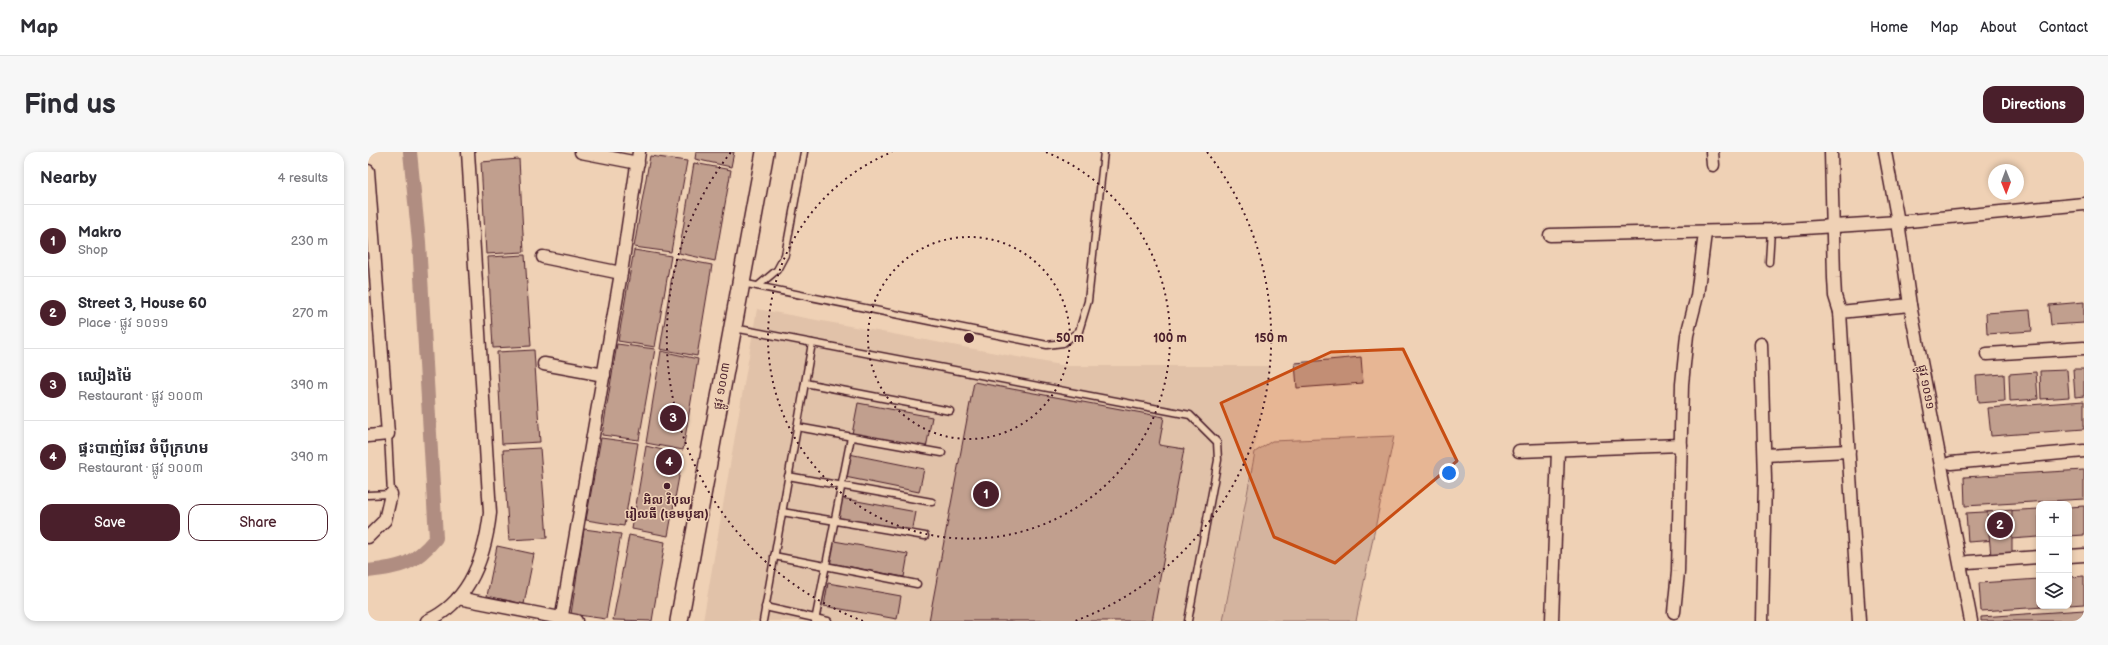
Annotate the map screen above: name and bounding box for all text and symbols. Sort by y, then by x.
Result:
text: Map [20,16,58,39]
text: Home [1870,19,1908,36]
text: Map [1930,19,1958,36]
text: About [1980,19,2017,36]
text: Contact [2039,19,2088,36]
button: Directions [1983,86,2084,123]
text: Find us [24,88,116,121]
north arrow [1988,164,2024,200]
text: Nearby [40,168,97,188]
text: 4 results [278,170,328,186]
text: Makro [78,223,122,242]
text: 1 [50,233,56,249]
text: 230 m [291,233,328,249]
text: Shop [78,242,108,258]
text: Street 3, House 60 [78,294,207,313]
text: 2 [49,305,57,321]
text: 270 m [292,305,328,321]
text: Place · ផ្លូវ ១០១១ [78,315,168,331]
centre of rings [962,331,976,345]
text: 50 m [1056,331,1084,346]
text: 100 m [1153,331,1187,346]
text: 150 m [1255,331,1287,346]
street label: ផ្លូវ ១០០៣ [710,361,736,411]
street label: ផ្លូវ ១០១១ [1912,363,1938,411]
text: ឈៀងម៉ៃ [78,367,132,386]
text: 3 [49,377,57,393]
text: 390 m [291,377,328,393]
text: Restaurant · ផ្លូវ ១០០៣ [78,388,203,404]
pin: 3 [660,403,686,433]
text: ផ្ទះបាញ់ឆែវ ចំប៉ីក្រហម [78,439,209,458]
pin: 4 [656,447,682,477]
text: 4 [49,449,57,465]
text: 390 m [291,449,328,465]
text: Restaurant · ផ្លូវ ១០០៣ [78,460,203,476]
your location [1439,463,1459,483]
pin: 1 [973,479,999,509]
marker: អិល វិបុល រៀលធី (ខេមបូឌា) [662,481,672,491]
place label: អិល វិបុល រៀលធី (ខេមបូឌា) [625,492,709,522]
map controls [2036,501,2072,609]
button: + [2036,501,2072,537]
button: Save [40,504,180,541]
button: Share [188,504,328,541]
pin: 2 [1987,510,2013,540]
button: − [2036,537,2072,573]
button: layers [2036,573,2072,609]

